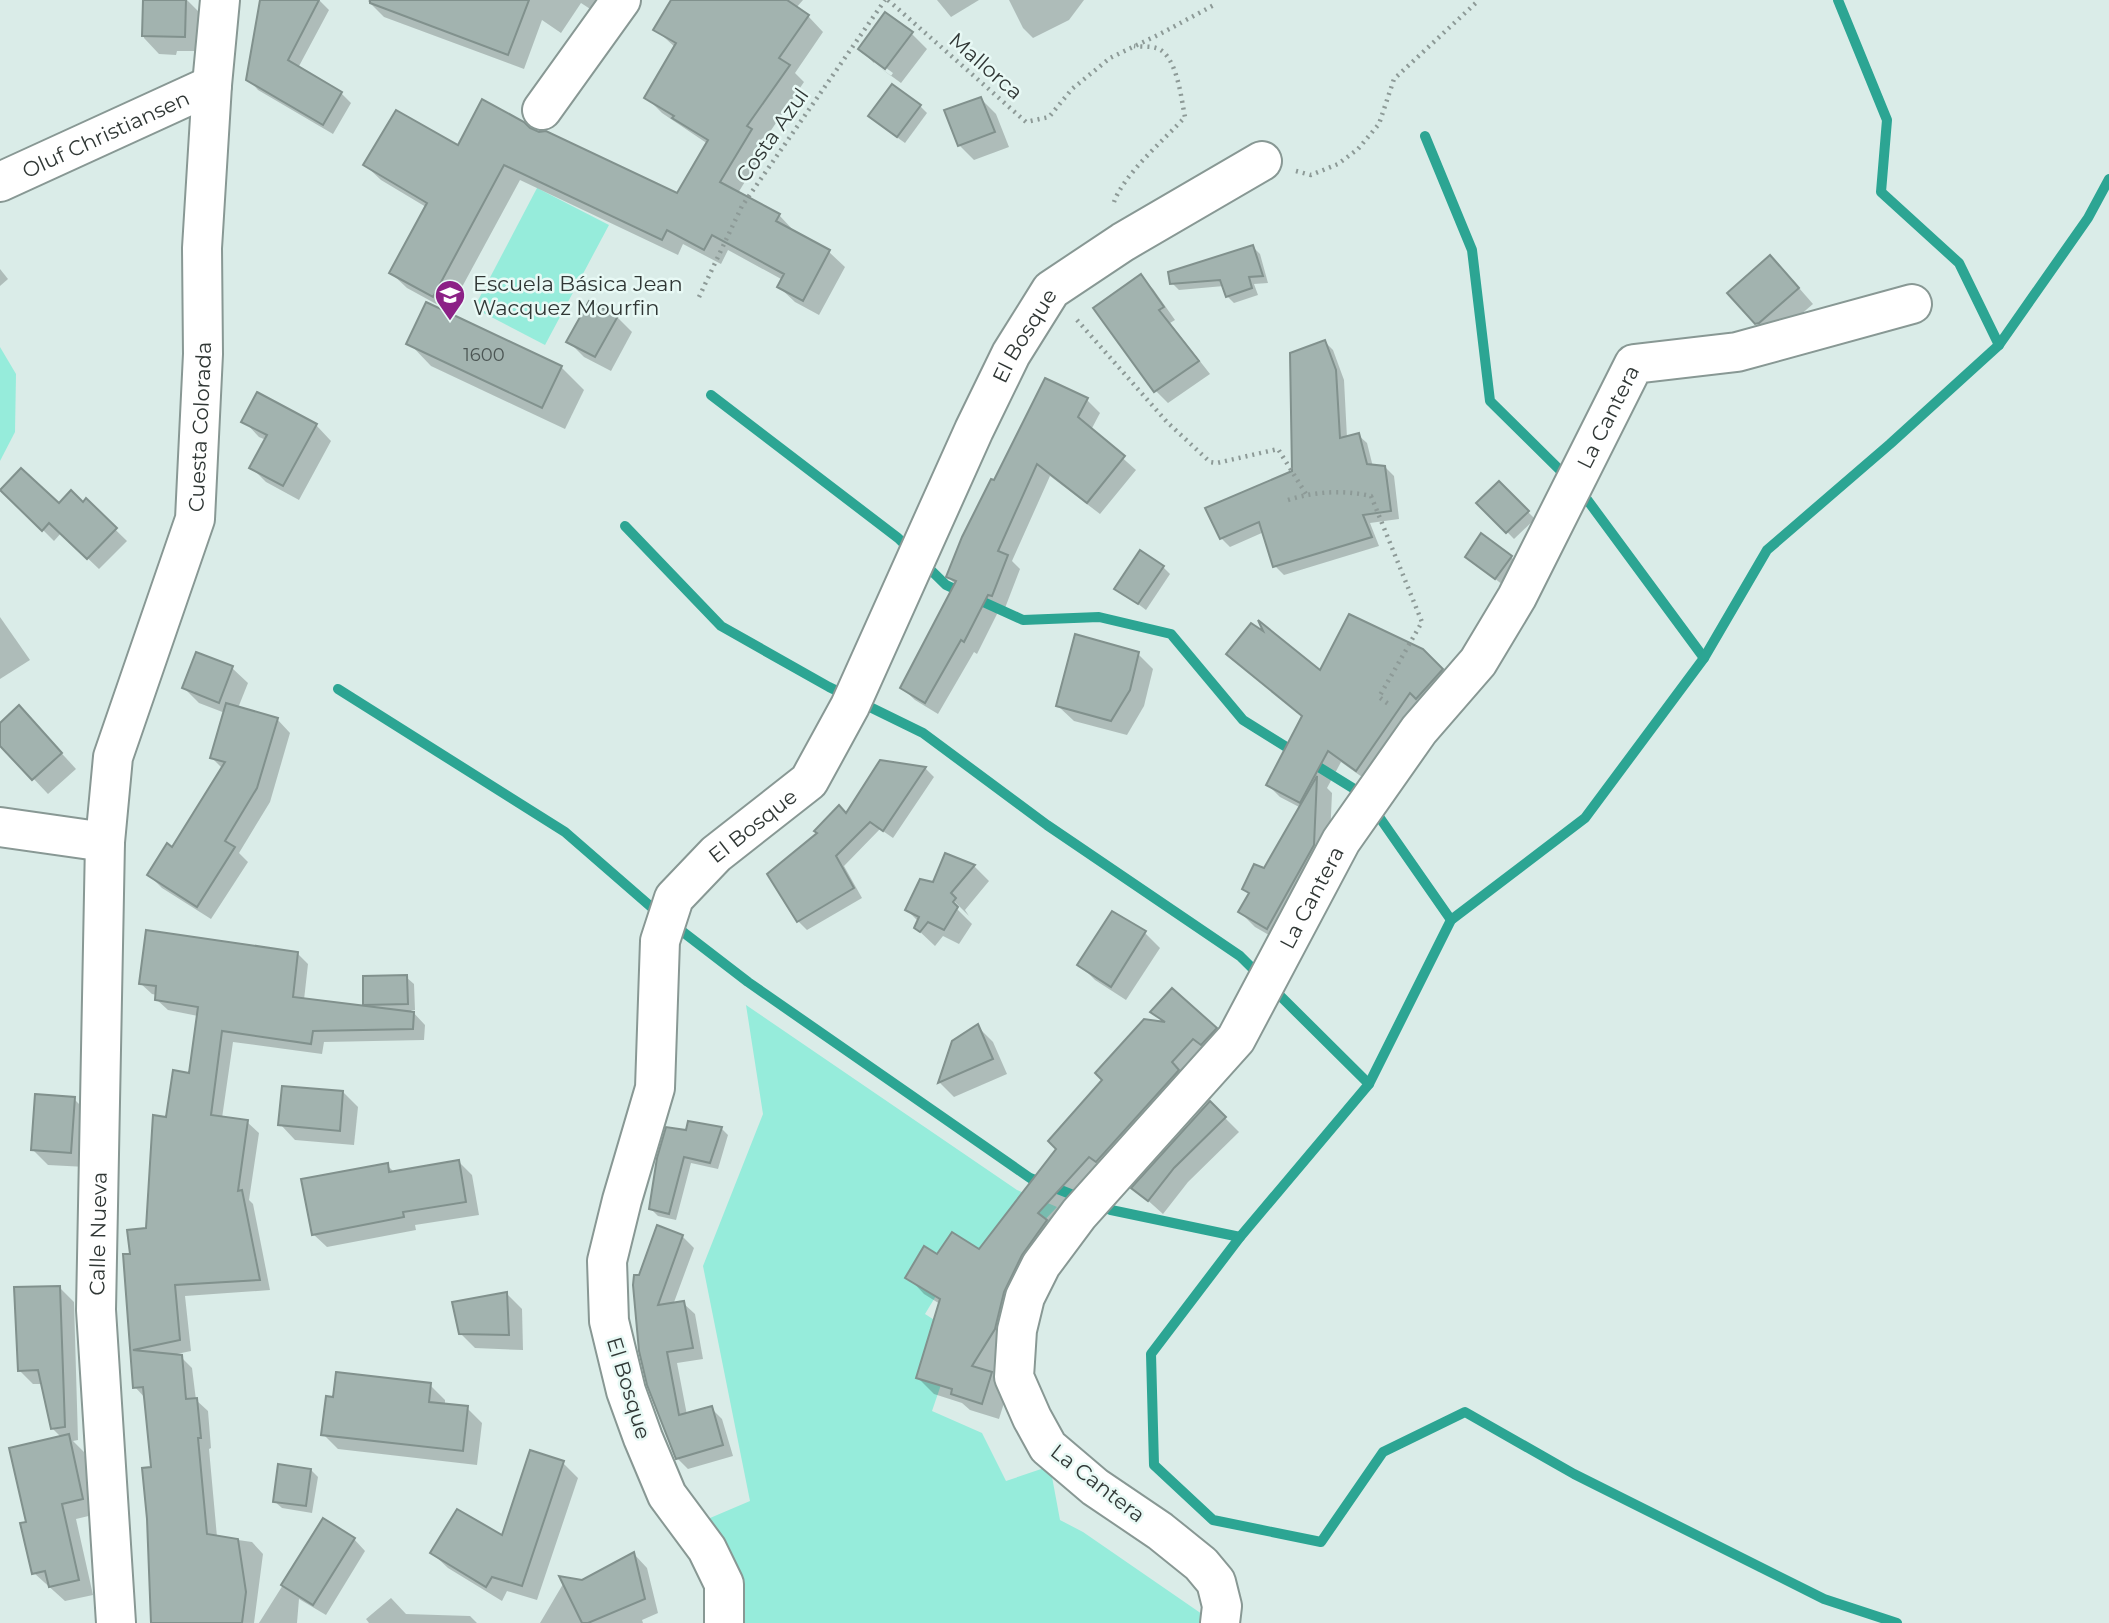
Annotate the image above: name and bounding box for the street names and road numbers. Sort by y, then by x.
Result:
street label: Mallorca [944,27,1028,105]
street label: Costa Azul [730,83,814,187]
street label: Oluf Christiansen [18,85,193,183]
street label: El Bosque [986,284,1061,387]
street label: Cuesta Colorada [183,342,216,513]
street label: La Cantera [1571,361,1644,472]
street label: El Bosque [703,783,802,868]
street label: La Cantera [1274,842,1349,953]
street label: Calle Nueva [84,1172,111,1296]
street label: El Bosque [602,1334,656,1442]
street label: La Cantera [1046,1439,1150,1527]

